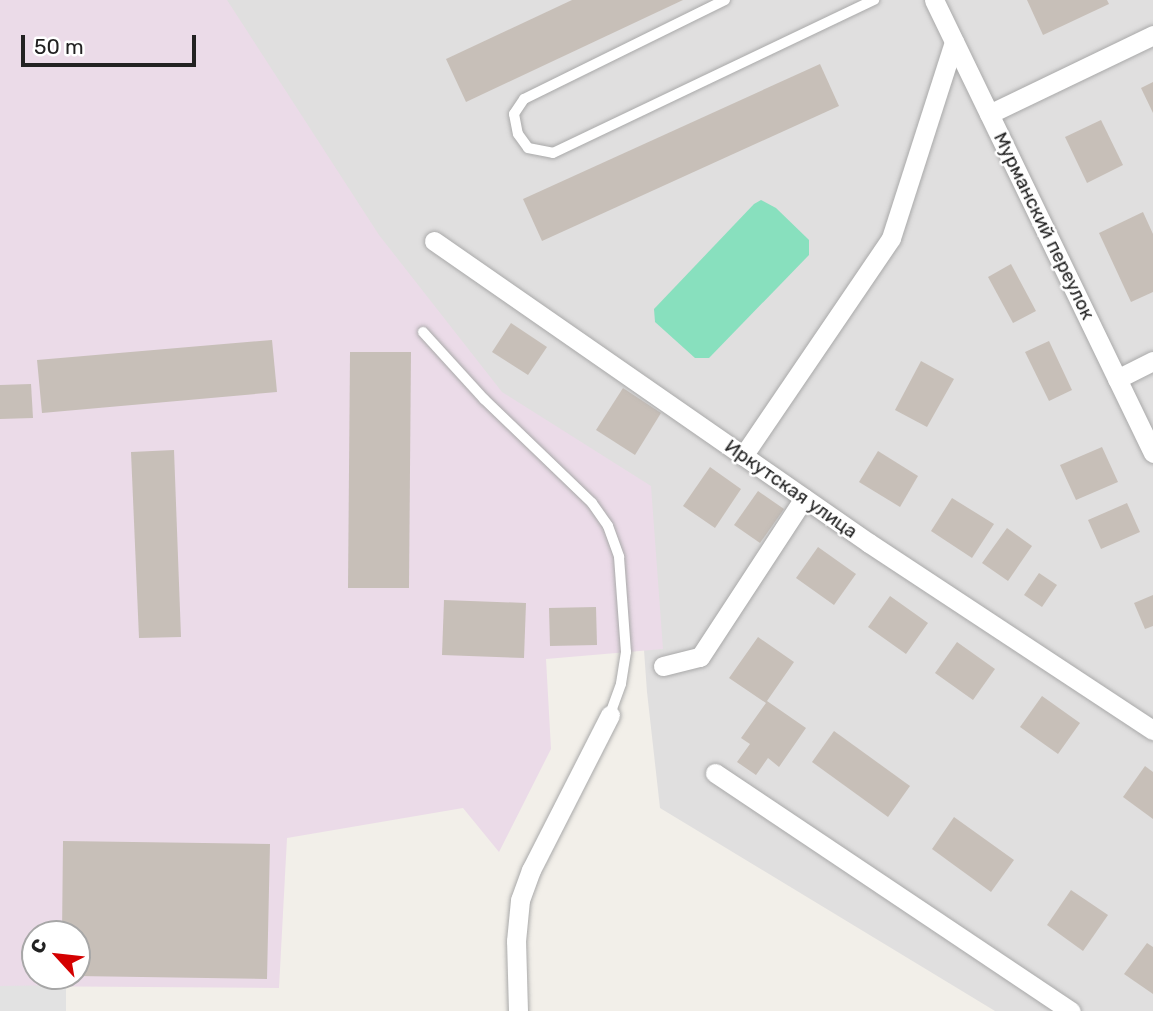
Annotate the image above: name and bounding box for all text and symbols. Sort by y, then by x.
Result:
scale bar [24,21,200,65]
text: 50 m [34,34,84,59]
street label: Мурманский переулок [989,129,1099,323]
street label: Иркутская улица [720,435,862,543]
north arrow [21,920,91,990]
text: С [25,935,52,957]

